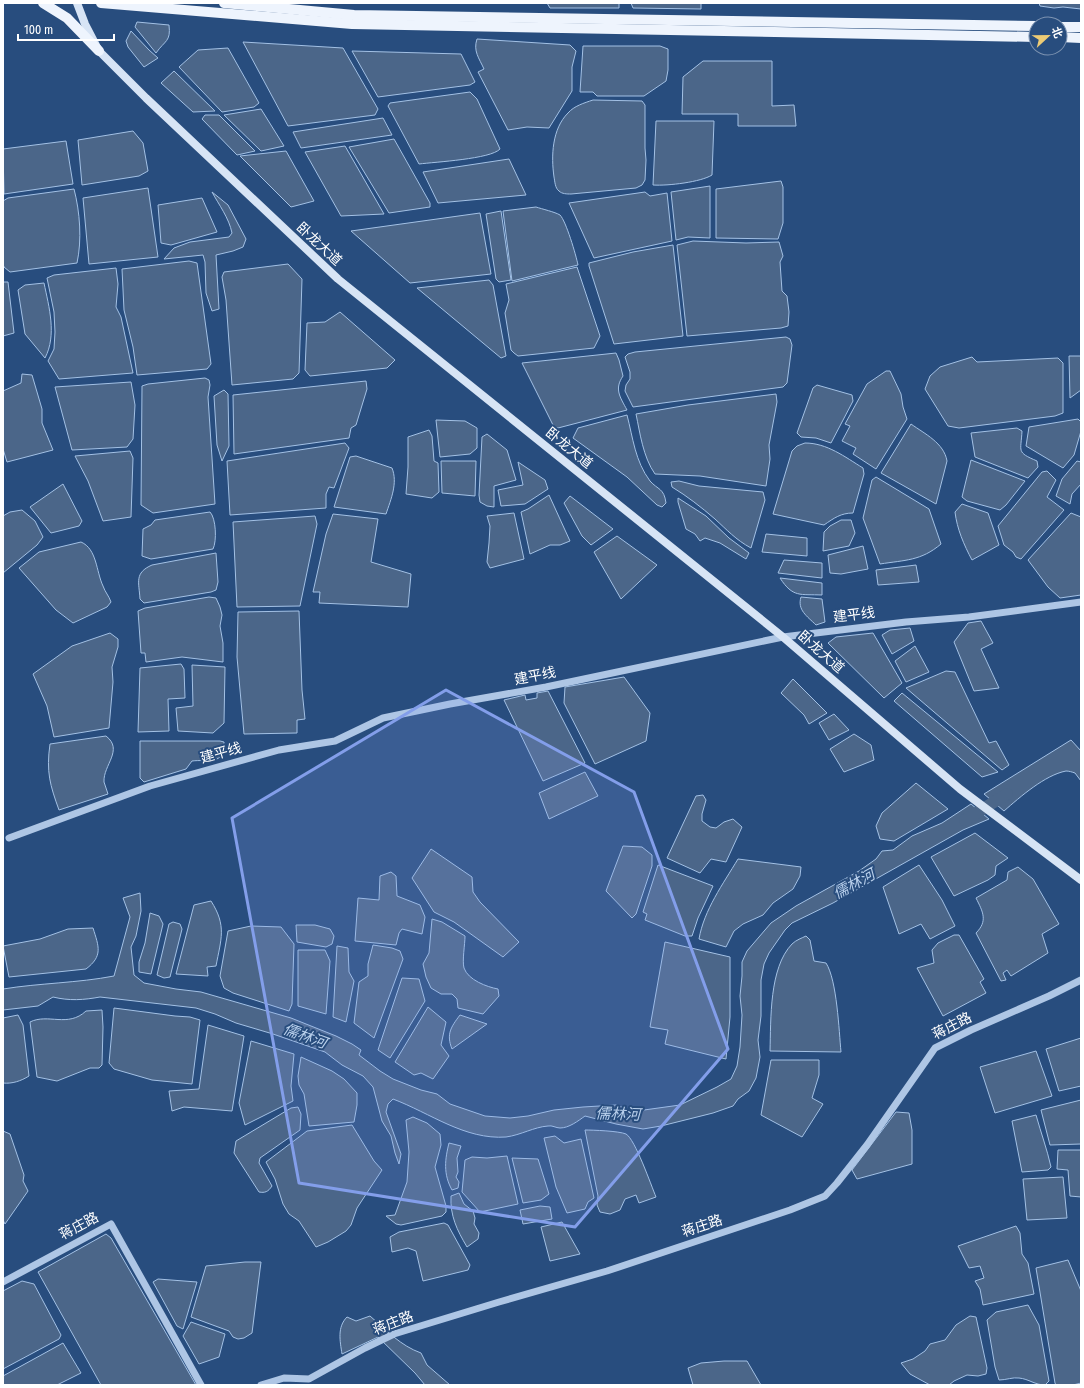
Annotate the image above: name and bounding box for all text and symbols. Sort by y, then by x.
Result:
scale bar [18,16,114,42]
north arrow [1028,16,1068,56]
text: 100 m [24,23,53,37]
text: 北 [1049,25,1065,40]
street label: 卧龙大道 [293,219,345,269]
street label: 卧龙大道 [542,424,596,472]
street label: 建平线 [832,604,876,626]
street label: 卧龙大道 [794,627,848,677]
street label: 建平线 [513,664,557,688]
street label: 建平线 [198,739,244,767]
water label: 儒林河 [830,864,881,903]
street label: 蒋庄路 [929,1009,975,1043]
water label: 儒林河 [281,1020,332,1053]
water label: 儒林河 [595,1104,644,1124]
street label: 蒋庄路 [56,1209,102,1243]
street label: 蒋庄路 [679,1211,725,1241]
street label: 蒋庄路 [370,1308,416,1338]

